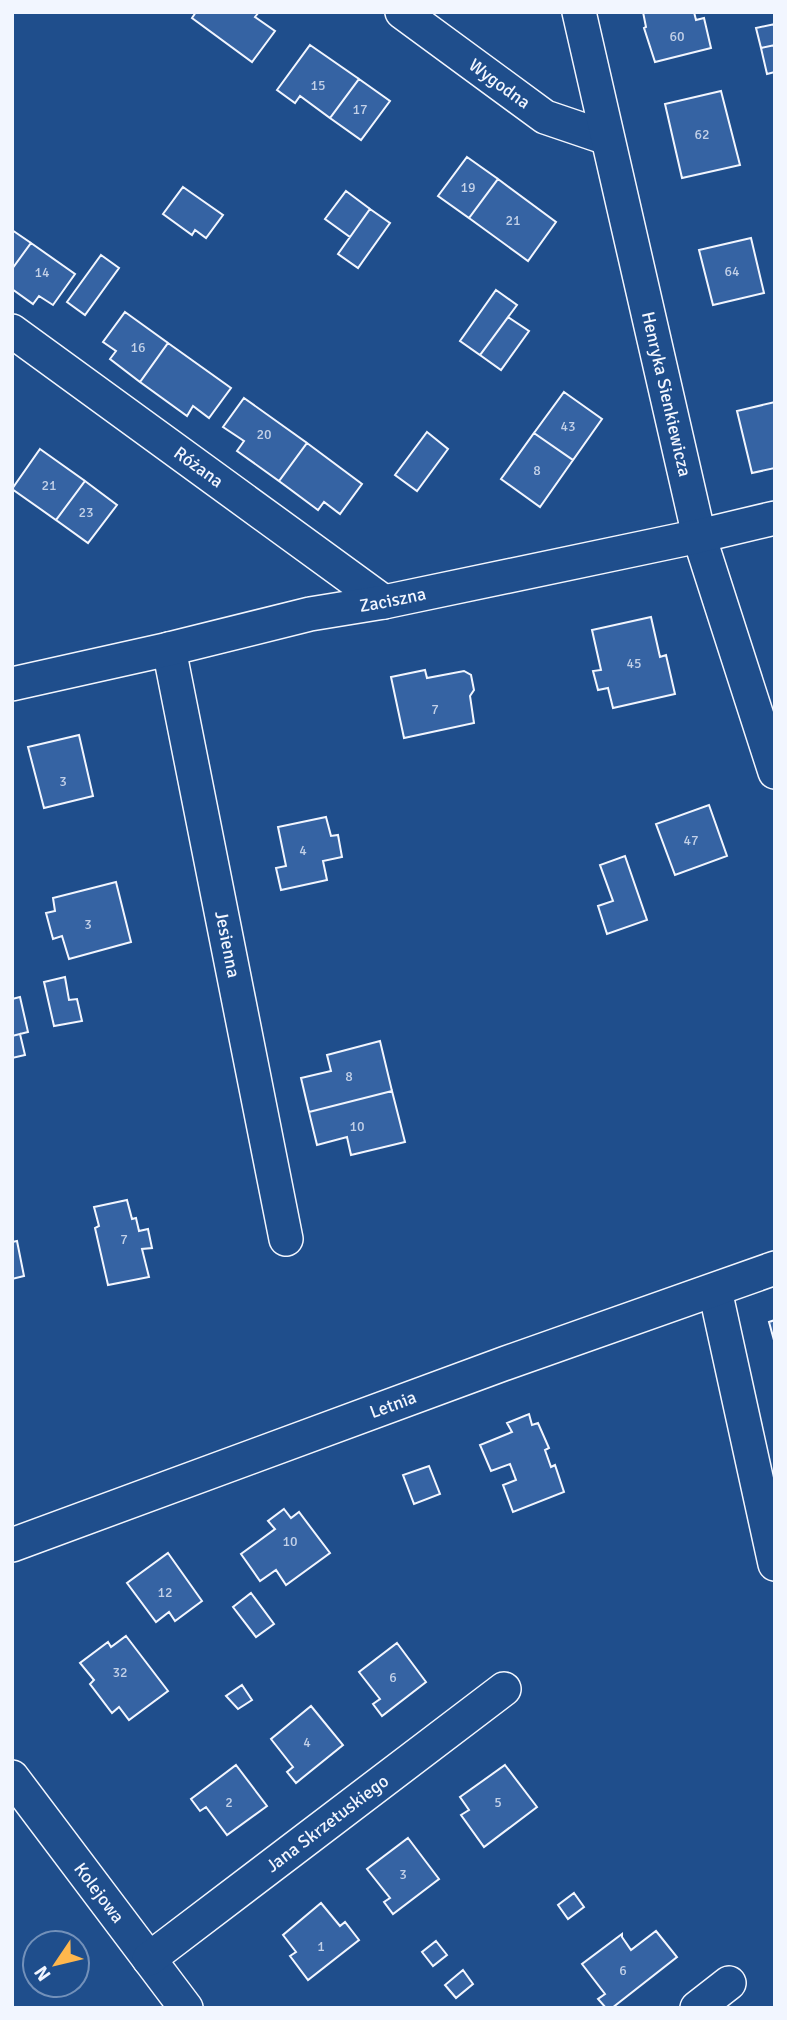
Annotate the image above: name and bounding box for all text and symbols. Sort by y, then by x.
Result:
house number: 60 [669,28,685,45]
street label: Wygodna [464,54,535,113]
house number: 15 [310,77,326,94]
house number: 17 [352,101,368,118]
house number: 62 [694,126,710,143]
house number: 19 [460,179,476,196]
house number: 21 [505,212,521,229]
house number: 64 [724,263,740,280]
house number: 14 [34,264,50,281]
street label: Henryka Sienkiewicza [637,309,696,479]
house number: 16 [130,339,146,356]
house number: 43 [560,418,576,435]
house number: 20 [256,426,272,443]
street label: Różana [170,442,228,492]
house number: 8 [533,462,541,479]
house number: 21 [41,477,57,494]
house number: 23 [78,504,94,521]
street label: Zaciszna [358,583,428,617]
house number: 45 [626,655,642,672]
house number: 7 [431,701,439,718]
house number: 3 [59,773,67,790]
house number: 47 [683,832,699,849]
house number: 4 [299,842,307,859]
street label: Jesienna [210,909,245,980]
house number: 3 [84,916,92,933]
house number: 8 [345,1068,353,1085]
house number: 10 [349,1118,365,1135]
house number: 7 [120,1231,128,1248]
street label: Letnia [367,1386,419,1423]
house number: 10 [282,1533,298,1550]
house number: 12 [157,1584,173,1601]
house number: 32 [112,1664,128,1681]
house number: 6 [389,1669,397,1686]
house number: 4 [303,1734,311,1751]
street label: Jana Skrzetuskiego [262,1770,393,1877]
house number: 2 [225,1794,233,1811]
house number: 5 [494,1794,502,1811]
street label: Kolejowa [69,1858,129,1927]
house number: 3 [399,1866,407,1883]
north arrow [21,1929,91,1999]
house number: 1 [317,1938,325,1955]
text: N [29,1961,57,1985]
house number: 6 [619,1962,627,1979]

